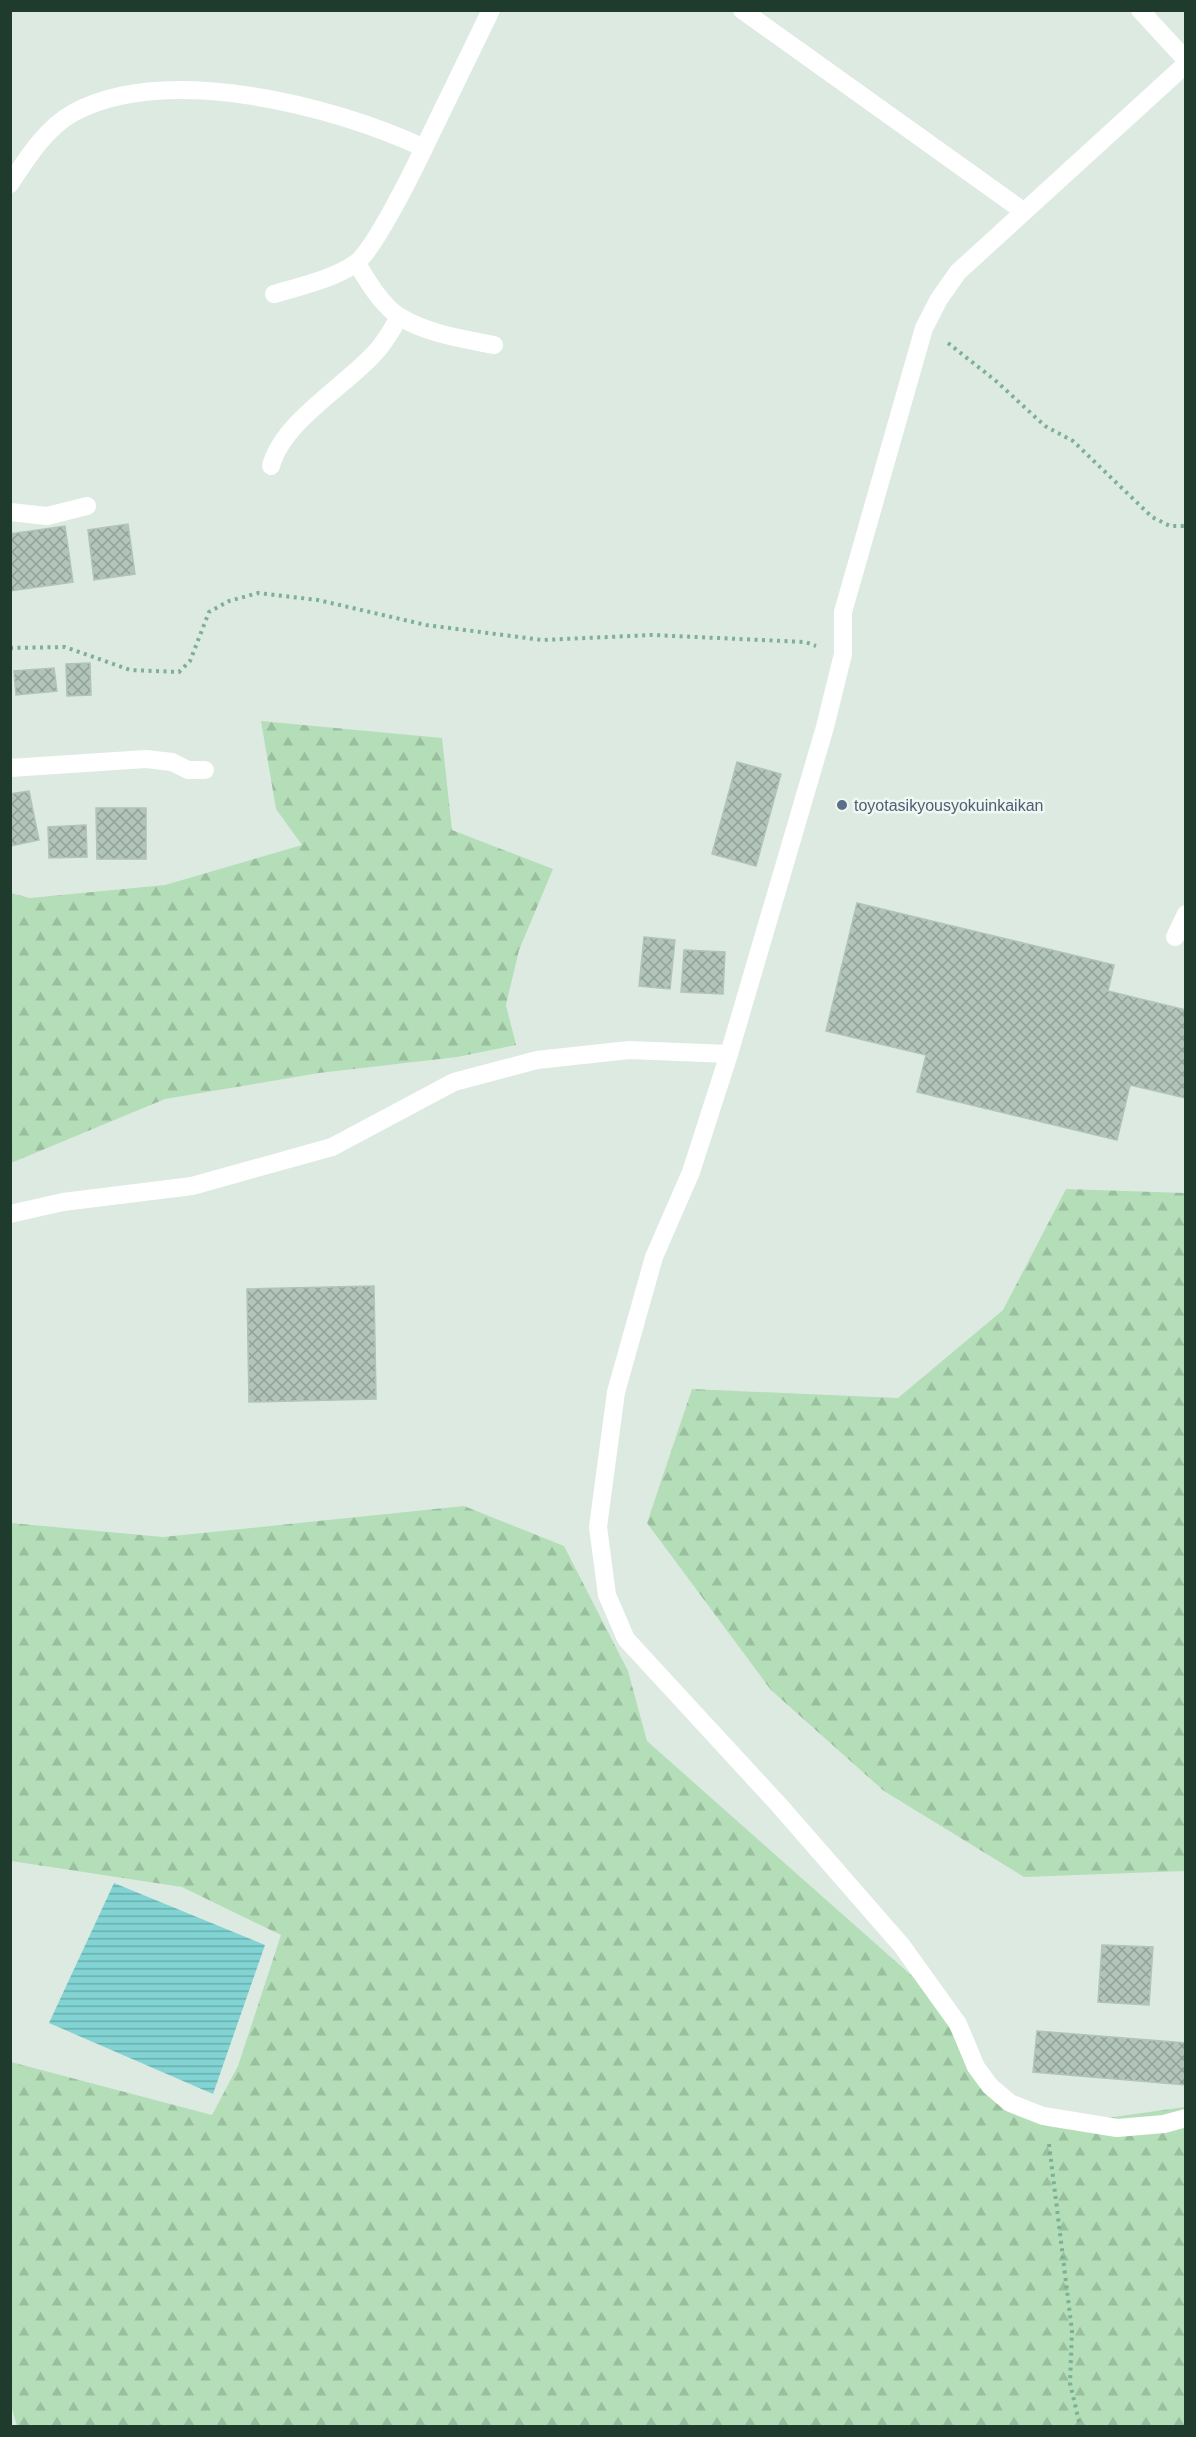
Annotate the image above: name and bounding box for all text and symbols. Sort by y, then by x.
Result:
place label: toyotasikyousyokuinkaikan [854,797,1043,814]
marker: toyotasikyousyokuinkaikan [835,798,849,812]

